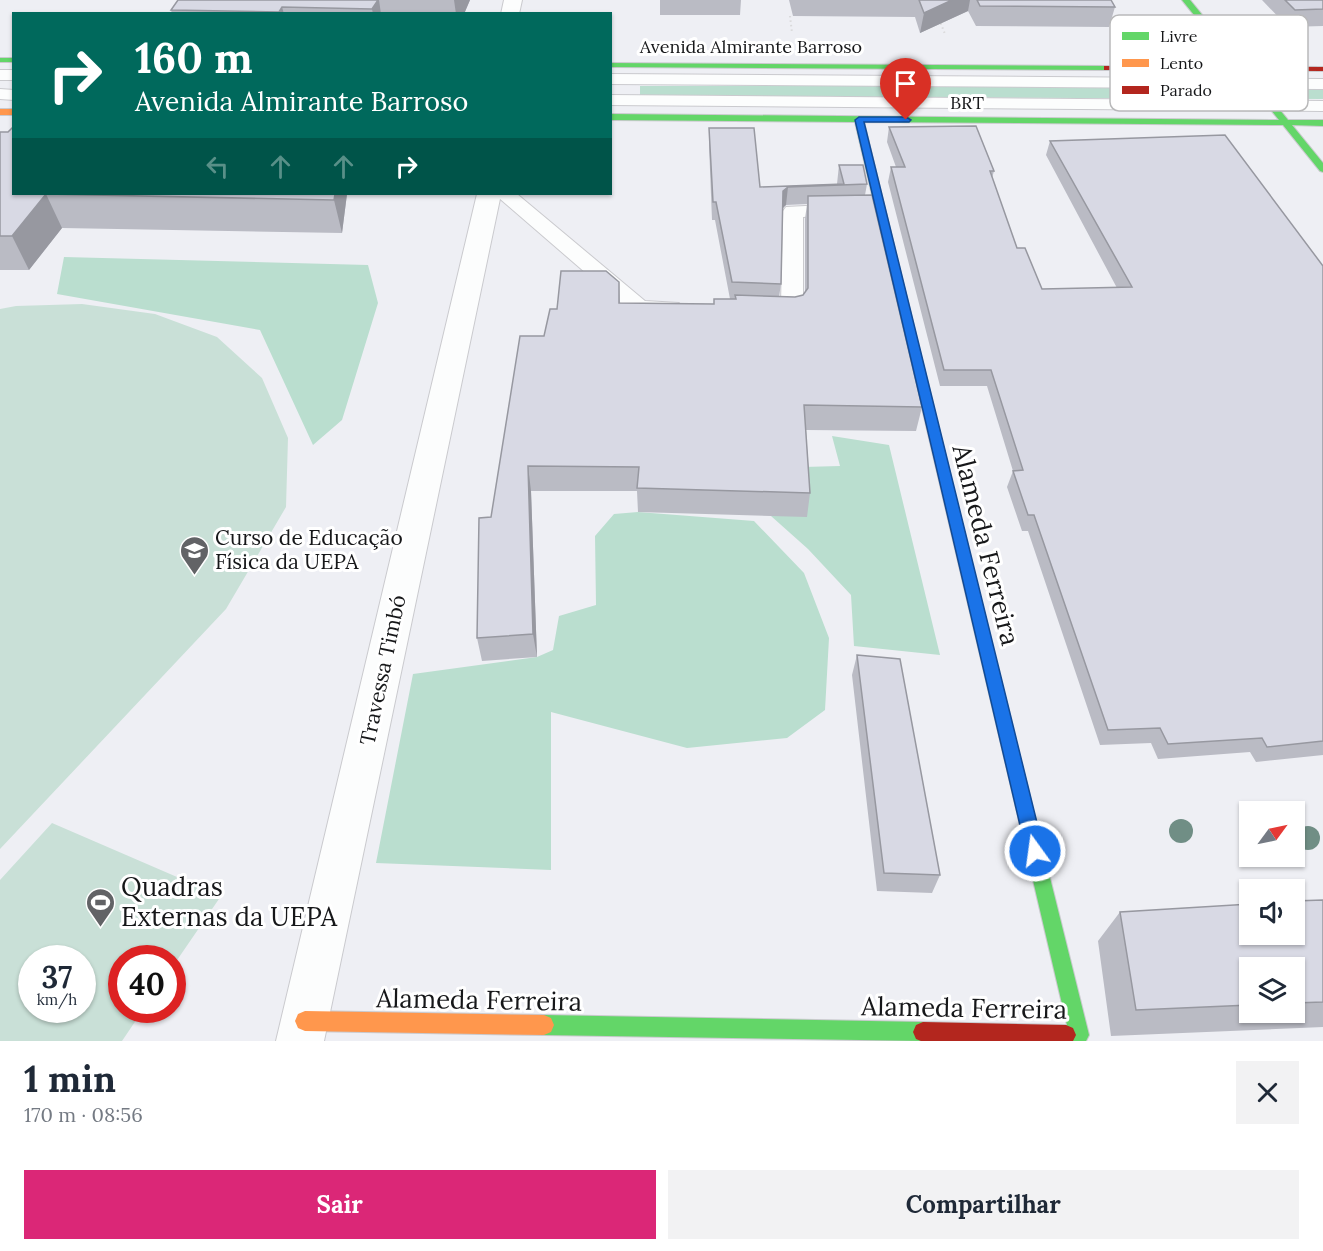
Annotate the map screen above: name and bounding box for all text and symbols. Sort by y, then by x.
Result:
legend [1110,15,1308,111]
text: Livre [1160,26,1198,46]
text: 160 m [135,31,253,85]
street label: Avenida Almirante Barroso [639,35,862,58]
icon: right [36,36,114,114]
text: Lento [1160,53,1203,73]
pin [880,58,931,120]
icon: arrive [889,67,922,100]
text: Parado [1160,80,1212,100]
text: Avenida Almirante Barroso [135,84,468,118]
street label: BRT [950,91,984,114]
icon: left [201,150,234,183]
icon: ahead [264,150,297,183]
icon: ahead [327,150,360,183]
icon: right [390,150,423,183]
street label: Alameda Ferreira [945,440,1027,649]
place label: Curso de Educação Física da UEPA [215,524,403,575]
school or university icon: Curso de Educação Física da UEPA [178,534,210,576]
street label: Travessa Timbó [353,592,412,748]
north arrow [1239,801,1305,867]
map controls [1239,801,1305,1023]
position arrow [1003,819,1067,883]
place label: Quadras Externas da UEPA [121,870,338,933]
button: sound [1239,879,1305,945]
sports icon: Quadras Externas da UEPA [84,886,116,928]
speed limit sign: 40 [108,945,186,1023]
button: layers [1239,957,1305,1023]
text: 37 [42,958,72,996]
street label: Alameda Ferreira [375,981,582,1018]
street label: Alameda Ferreira [860,989,1067,1026]
text: km/h [37,990,77,1009]
text: 1 min [24,1056,116,1102]
button: close [1236,1061,1299,1124]
text: 170 m · 08:56 [24,1102,143,1127]
button: Sair [24,1170,656,1239]
button: Compartilhar [668,1170,1299,1239]

